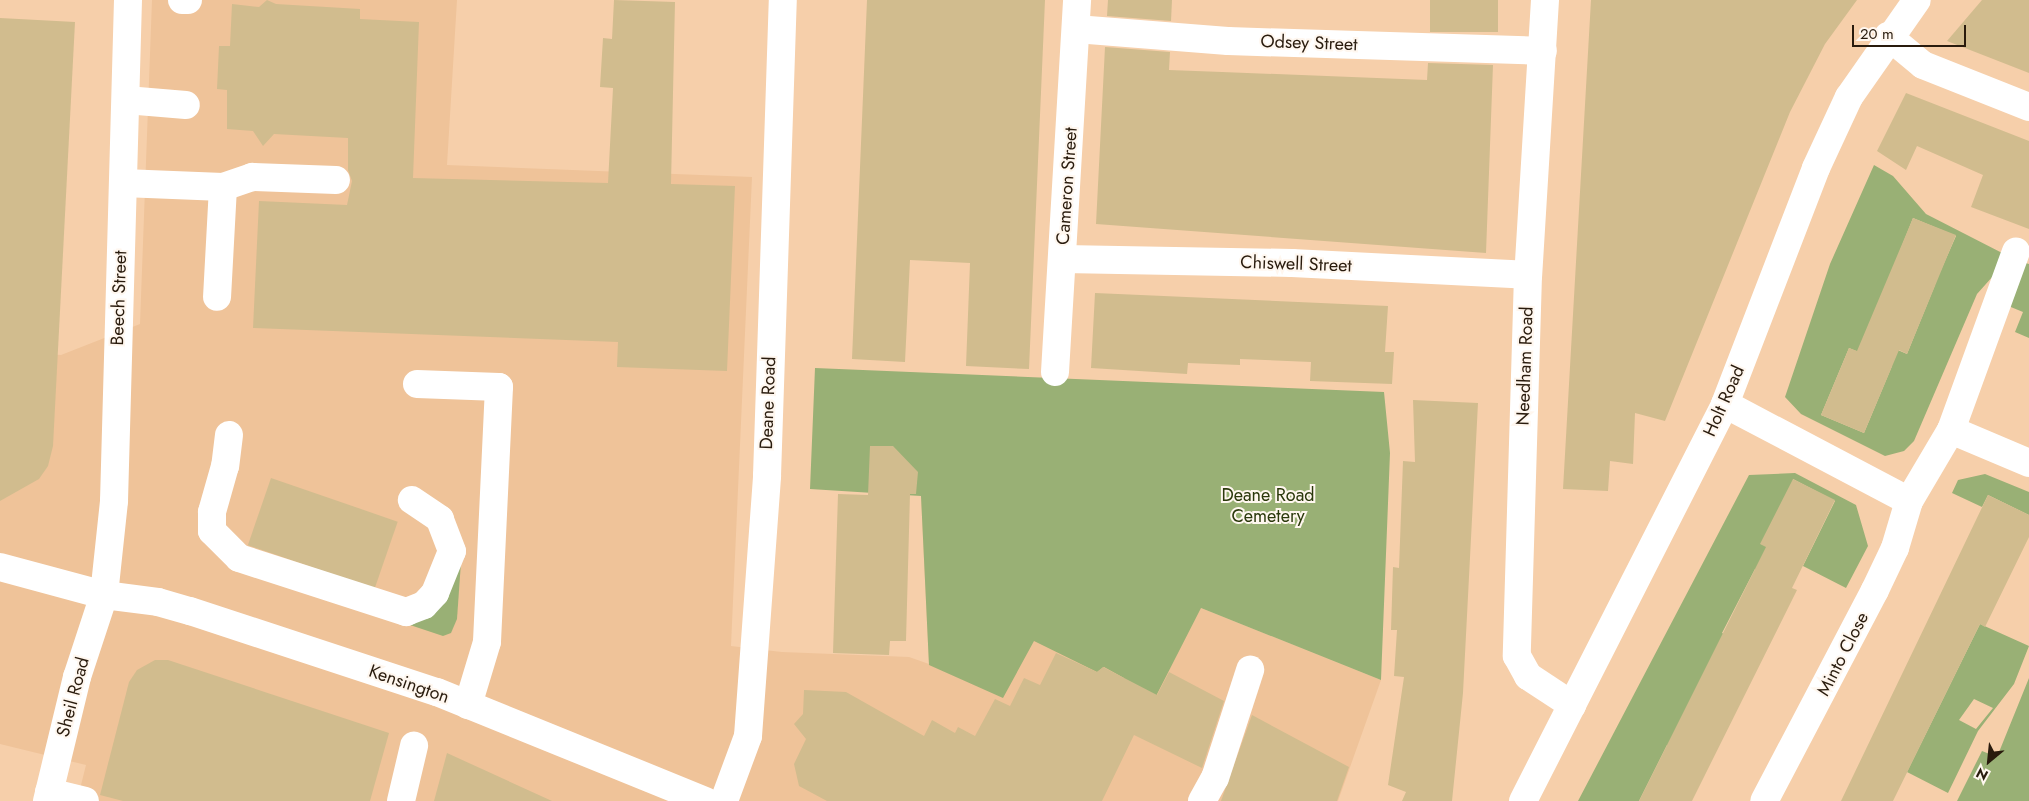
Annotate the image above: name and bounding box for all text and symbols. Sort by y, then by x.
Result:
scale bar [1854,15,1968,47]
text: 20 m [1860,23,1894,45]
street label: Odsey Street [1260,31,1358,55]
street label: Cameron Street [1052,126,1082,246]
street label: Beech Street [107,250,131,346]
street label: Chiswell Street [1240,251,1352,277]
street label: Needham Road [1512,306,1538,426]
street label: Deane Road [756,356,780,450]
street label: Holt Road [1699,362,1749,440]
park label: Deane Road Cemetery [1221,485,1315,528]
street label: Minto Close [1813,609,1873,699]
street label: Sheil Road [52,655,94,739]
street label: Kensington [366,660,452,708]
north arrow [1964,736,2014,786]
text: N [1972,763,1992,786]

